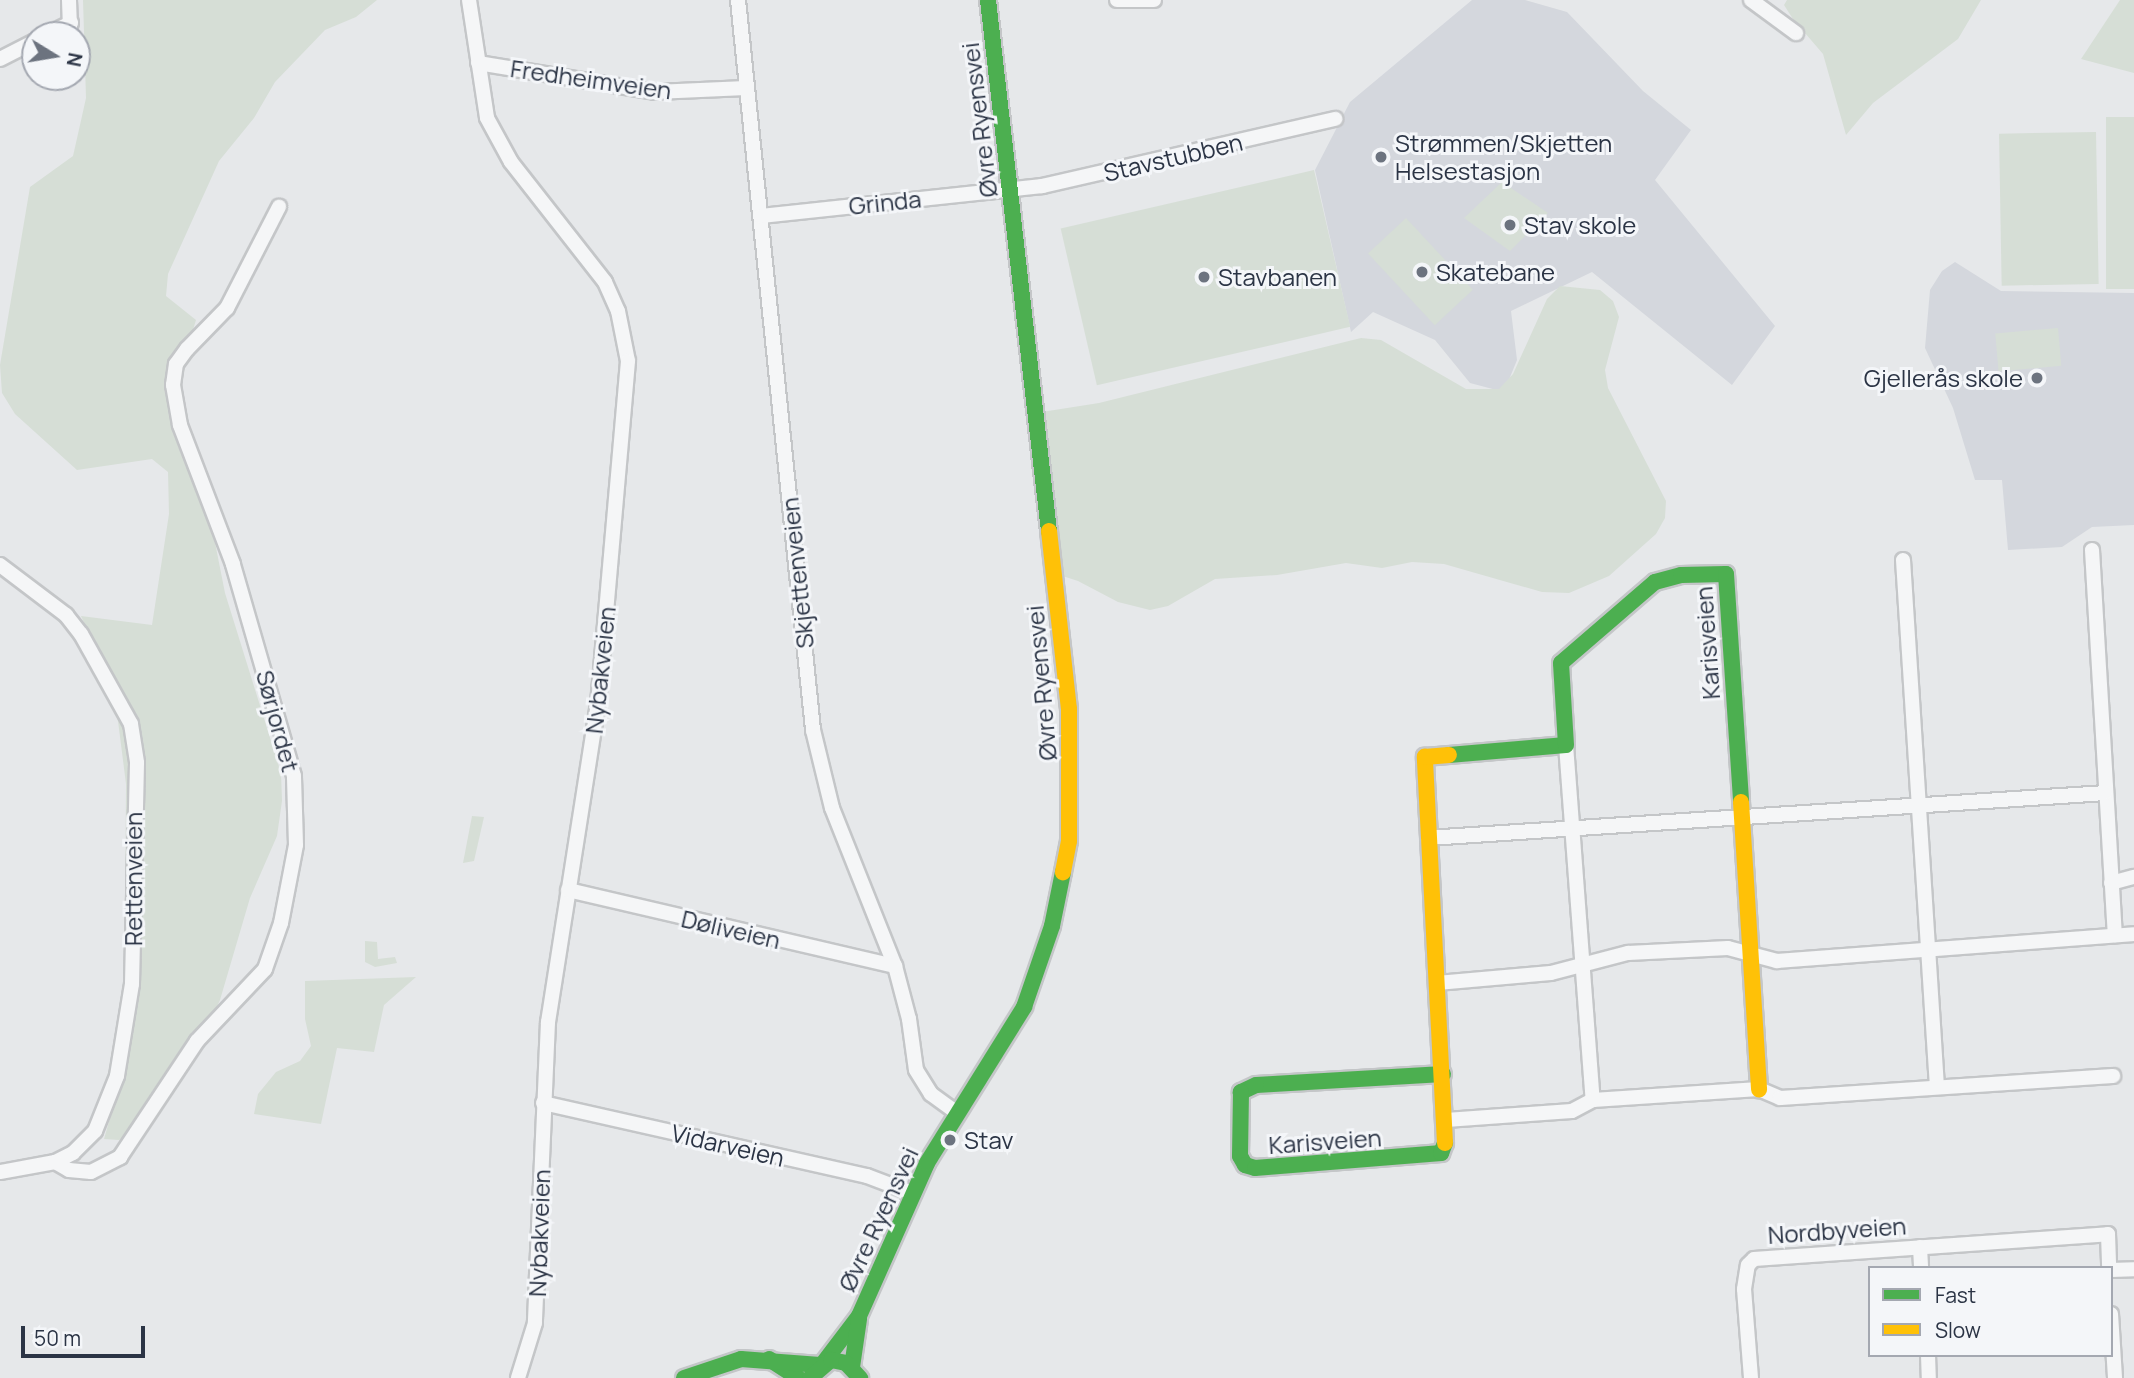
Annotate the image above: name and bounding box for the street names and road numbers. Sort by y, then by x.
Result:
street label: Øvre Ryensvei [955,41,1003,199]
street label: Fredheimveien [509,53,673,105]
street label: Stavstubben [1101,127,1245,187]
street label: Grinda [847,184,923,220]
street label: Skjettenveien [775,496,819,650]
street label: Karisveien [1689,586,1725,700]
street label: Øvre Ryensvei [1020,604,1062,762]
street label: Nybakveien [579,605,621,735]
street label: Sørjordet [251,667,305,775]
street label: Rettenveien [119,812,147,946]
street label: Døliveien [679,904,783,954]
street label: Vidarveien [669,1118,787,1172]
street label: Karisveien [1268,1123,1382,1159]
street label: Øvre Ryensvei [832,1142,924,1296]
street label: Nybakveien [522,1169,556,1297]
street label: Nordbyveien [1767,1211,1907,1249]

